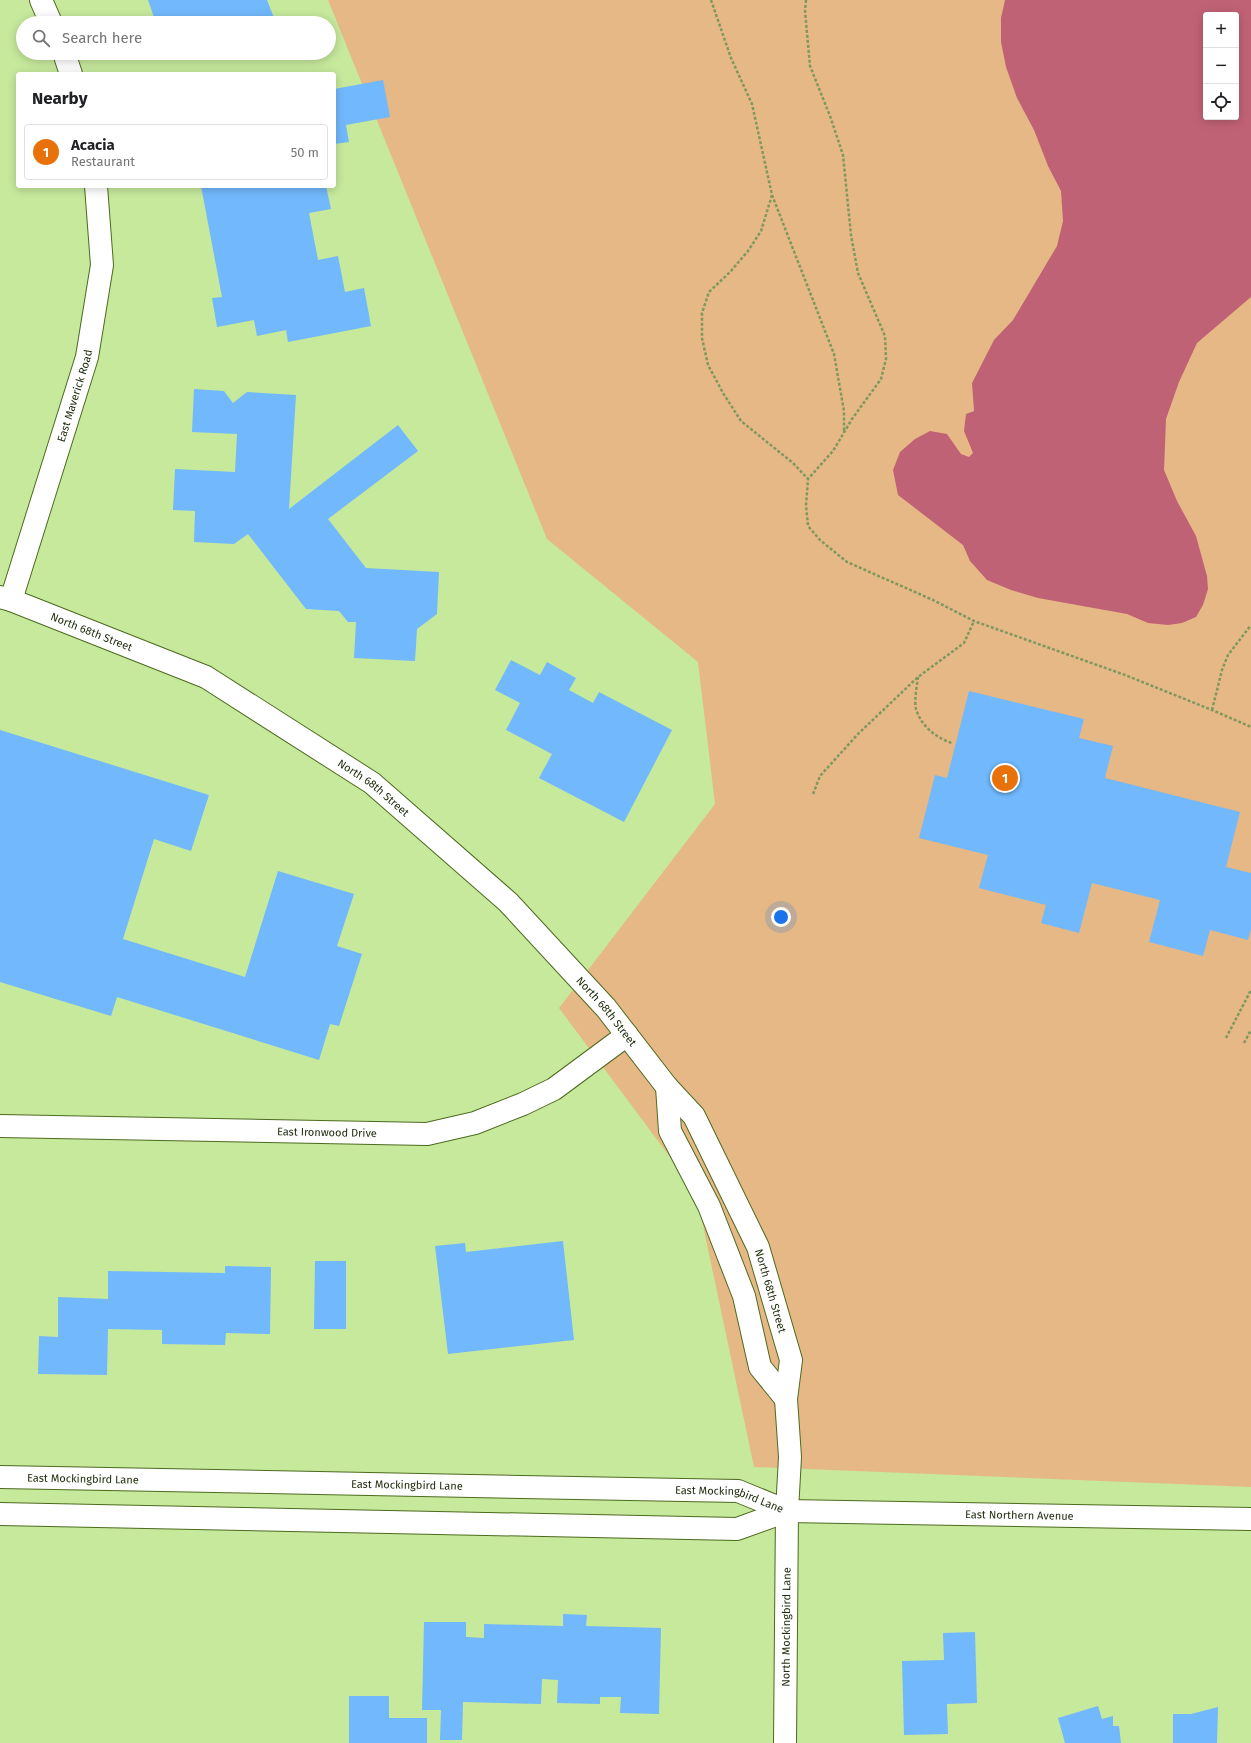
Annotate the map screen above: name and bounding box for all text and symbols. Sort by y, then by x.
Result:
map controls [1203,12,1239,120]
button: + [1203,12,1239,48]
search box [16,16,336,60]
icon: search [30,27,52,49]
text: Search here [62,29,142,47]
button: − [1203,48,1239,84]
button: locate [1203,84,1239,120]
text: Nearby [32,88,87,109]
text: Acacia [71,136,115,154]
text: 1 [43,145,49,160]
text: 50 m [291,145,319,160]
text: Restaurant [71,154,135,169]
street label: East Maverick Road [55,349,95,444]
street label: North 68th Street [49,610,134,654]
street label: North 68th Street [335,757,412,819]
pin: 1 [992,763,1018,793]
your location [771,907,791,927]
street label: North 68th Street [573,974,639,1049]
street label: East Ironwood Drive [277,1125,377,1140]
street label: North 68th Street [752,1248,789,1334]
street label: East Mockingbird Lane [27,1472,139,1487]
street label: East Mockingbird Lane [351,1478,463,1493]
street label: East Mockingbird Lane [675,1484,785,1516]
street label: East Northern Avenue [965,1508,1074,1523]
street label: North Mockingbird Lane [779,1567,794,1687]

